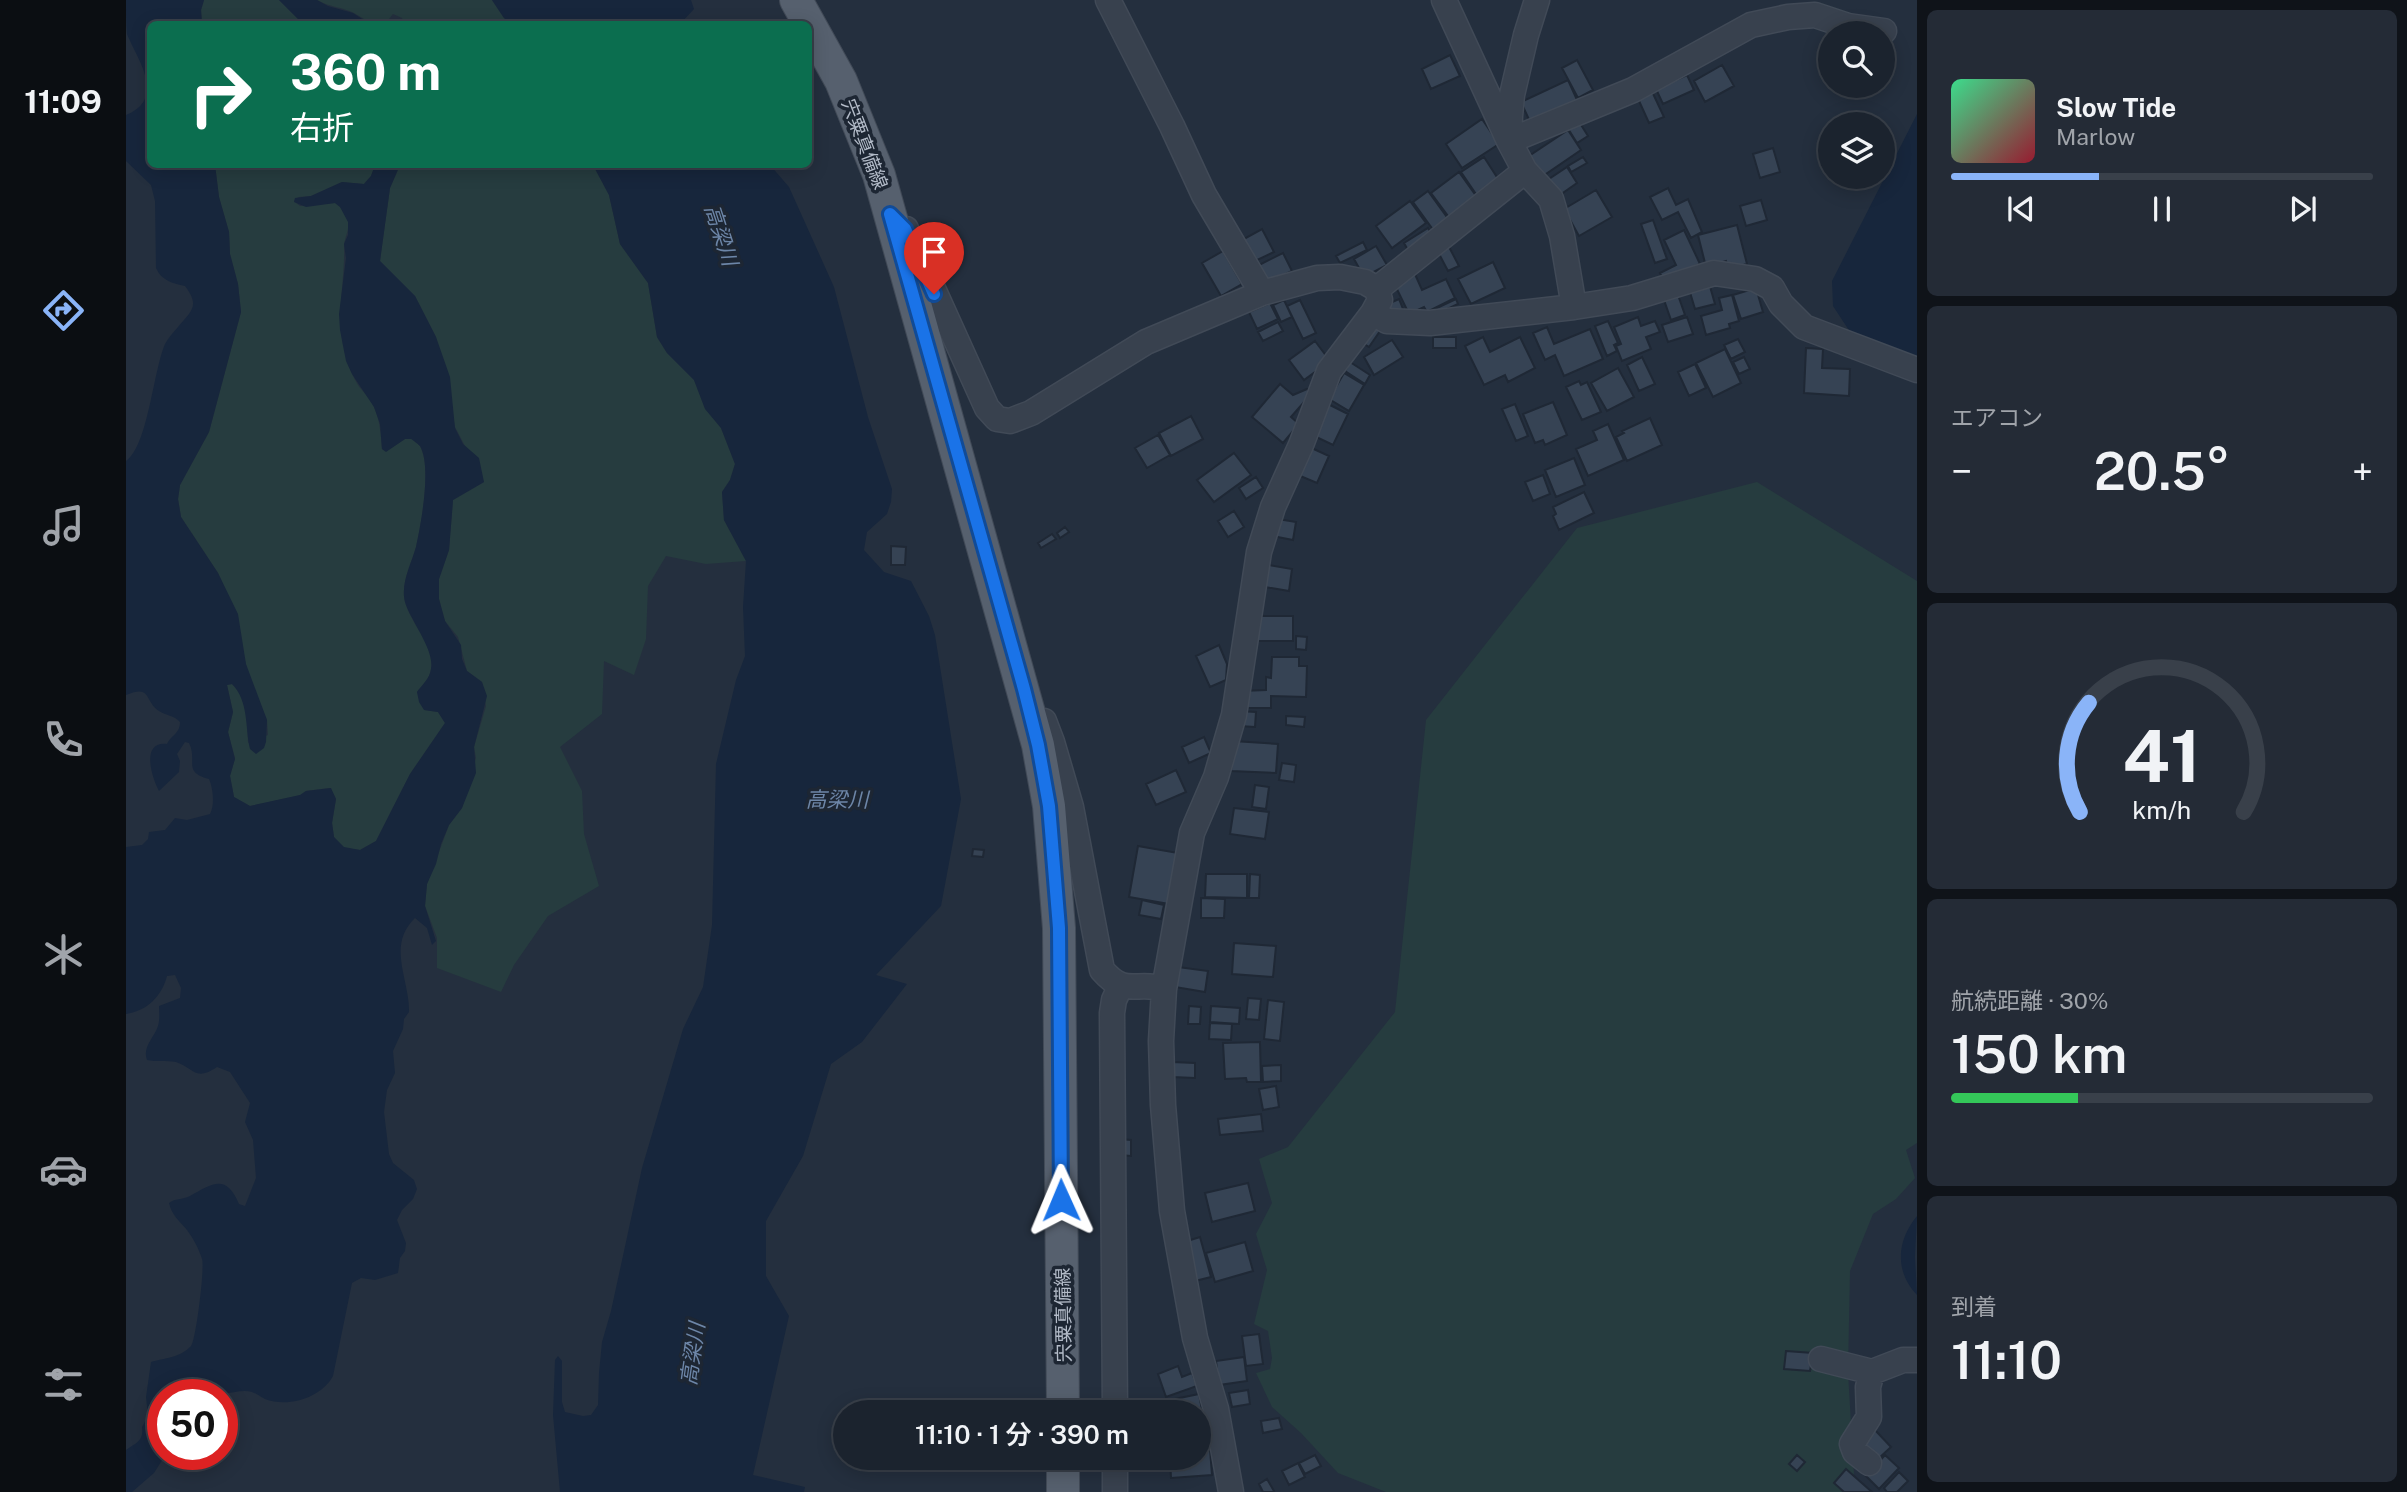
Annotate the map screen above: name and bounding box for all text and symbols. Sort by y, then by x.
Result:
map controls [1818,21,1895,189]
button: search [1818,21,1895,98]
text: 360 m [290,43,441,101]
icon: right [175,49,266,140]
text: 11:09 [24,83,102,120]
text: Slow Tide [2056,92,2176,123]
street label: 宍粟真備線 [838,96,892,192]
text: 右折 [290,109,354,146]
button: layers [1818,112,1895,189]
text: Marlow [2056,123,2135,150]
icon: previous [2002,190,2040,228]
icon: pause [2143,190,2181,228]
icon: next [2284,190,2322,228]
water label: 高梁川 [700,201,744,271]
pin [904,222,964,294]
icon: arrive [915,233,953,271]
icon: directions [39,286,88,335]
text: エアコン [1951,404,2043,431]
text: 20.5° [2094,441,2230,502]
text: − [1951,449,1972,494]
text: + [2352,449,2373,494]
icon: music [39,501,88,550]
text: 41 [2123,713,2201,798]
icon: phone [39,715,88,764]
water label: 高梁川 [806,787,870,812]
text: km/h [2133,795,2191,825]
icon: climate [39,930,88,979]
text: 航続距離 · 30% [1951,987,2109,1014]
text: 150 km [1951,1024,2127,1085]
icon: car [39,1145,88,1194]
position arrow [1024,1163,1098,1237]
street label: 宍粟真備線 [1051,1267,1075,1363]
text: 到着 [1951,1293,1997,1320]
water label: 高梁川 [676,1319,710,1387]
text: 11:10 [1951,1330,2062,1391]
icon: filters [39,1360,88,1409]
speed limit sign: 50 [147,1379,238,1470]
text: 11:10 · 1 分 · 390 m [915,1419,1129,1450]

